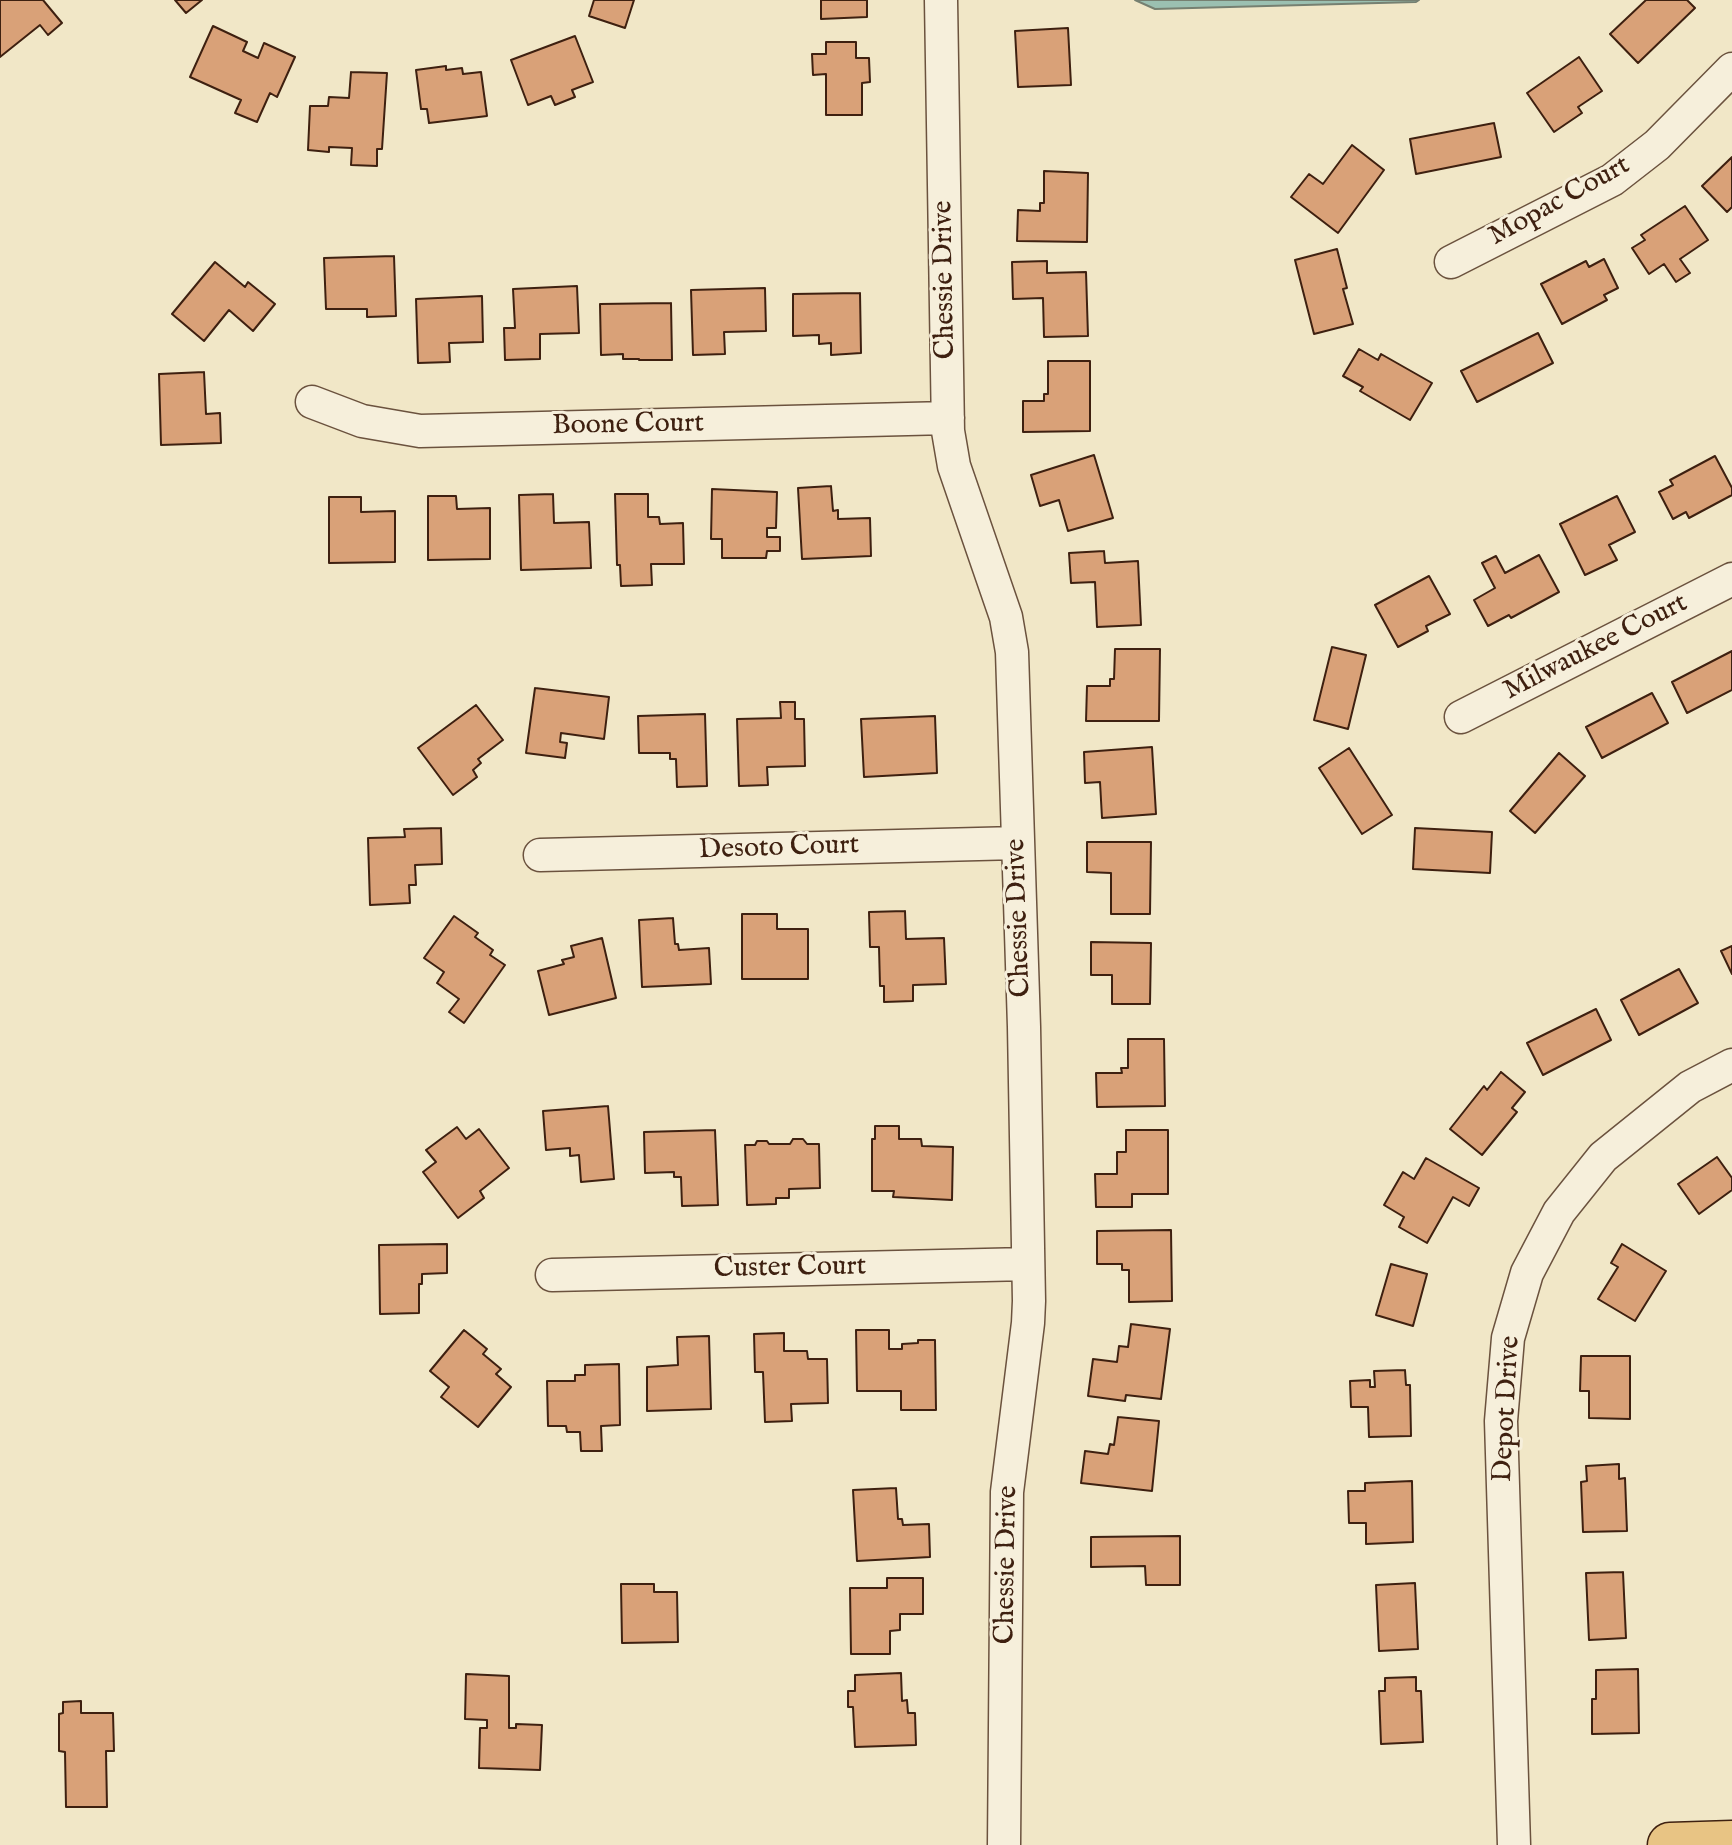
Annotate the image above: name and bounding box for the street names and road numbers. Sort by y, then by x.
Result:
street label: Mopac Court [1484,150,1636,254]
street label: Chessie Drive [928,200,964,360]
street label: Boone Court [552,408,704,444]
street label: Milwaukee Court [1498,587,1694,709]
street label: Desoto Court [698,829,860,869]
street label: Chessie Drive [1000,838,1040,998]
street label: Custer Court [713,1251,867,1287]
street label: Depot Drive [1487,1335,1529,1483]
street label: Chessie Drive [990,1485,1026,1645]

